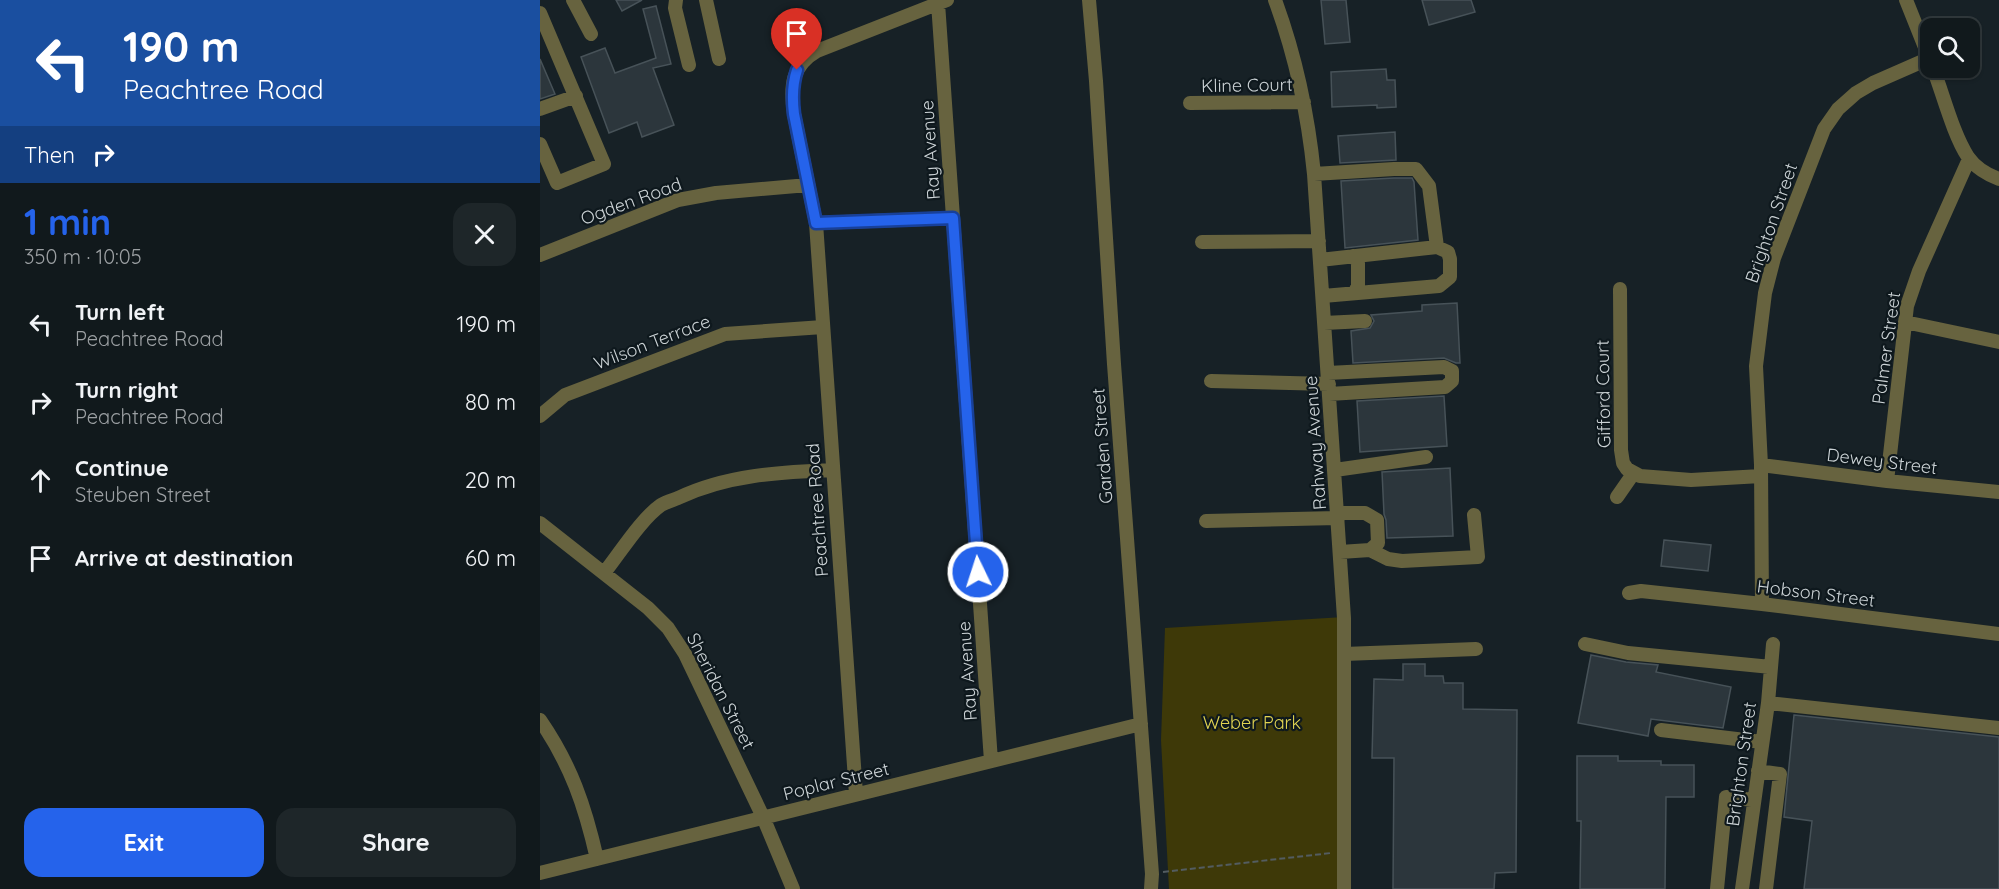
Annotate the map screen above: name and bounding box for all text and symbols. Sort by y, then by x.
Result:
pin [771,8,822,70]
icon: arrive [780,17,813,50]
map controls [1920,18,1980,78]
button: search [1920,18,1980,78]
text: 190 m [123,20,239,73]
icon: left [24,24,102,102]
text: Peachtree Road [123,72,324,106]
street label: Kline Court [1201,73,1293,97]
street label: Ray Avenue [915,99,945,201]
icon: right [87,138,120,171]
text: Then [24,141,75,169]
street label: Brighton Street [1740,160,1802,286]
street label: Ogden Road [577,172,685,230]
text: 1 min [24,199,111,244]
button: close [453,203,516,266]
text: 350 m · 10:05 [24,244,142,269]
street label: Palmer Street [1867,290,1905,406]
text: Turn left [75,298,165,326]
icon: left [24,308,57,341]
street label: Wilson Terrace [590,309,714,375]
text: 190 m [456,310,516,338]
text: Peachtree Road [75,326,224,351]
street label: Gifford Court [1591,340,1615,448]
street label: Rahway Avenue [1299,375,1331,511]
text: Turn right [75,376,179,404]
icon: right [24,386,57,419]
street label: Garden Street [1086,387,1118,505]
text: 80 m [465,388,516,416]
text: Peachtree Road [75,404,224,429]
street label: Peachtree Road [801,442,833,578]
street label: Dewey Street [1825,443,1939,479]
text: Continue [75,454,169,482]
icon: ahead [24,464,57,497]
text: 20 m [465,466,516,494]
text: Steuben Street [75,482,211,507]
position arrow [946,540,1010,604]
icon: arrive [24,542,57,575]
text: Arrive at destination [75,544,293,572]
text: 60 m [465,544,516,572]
street label: Hobson Street [1756,574,1876,612]
street label: Ray Avenue [952,620,982,722]
street label: Sheridan Street [682,629,760,753]
street label: Brighton Street [1721,700,1761,828]
park label: Weber Park [1203,711,1301,734]
street label: Poplar Street [781,757,891,805]
button: Exit [24,808,264,877]
button: Share [276,808,516,877]

